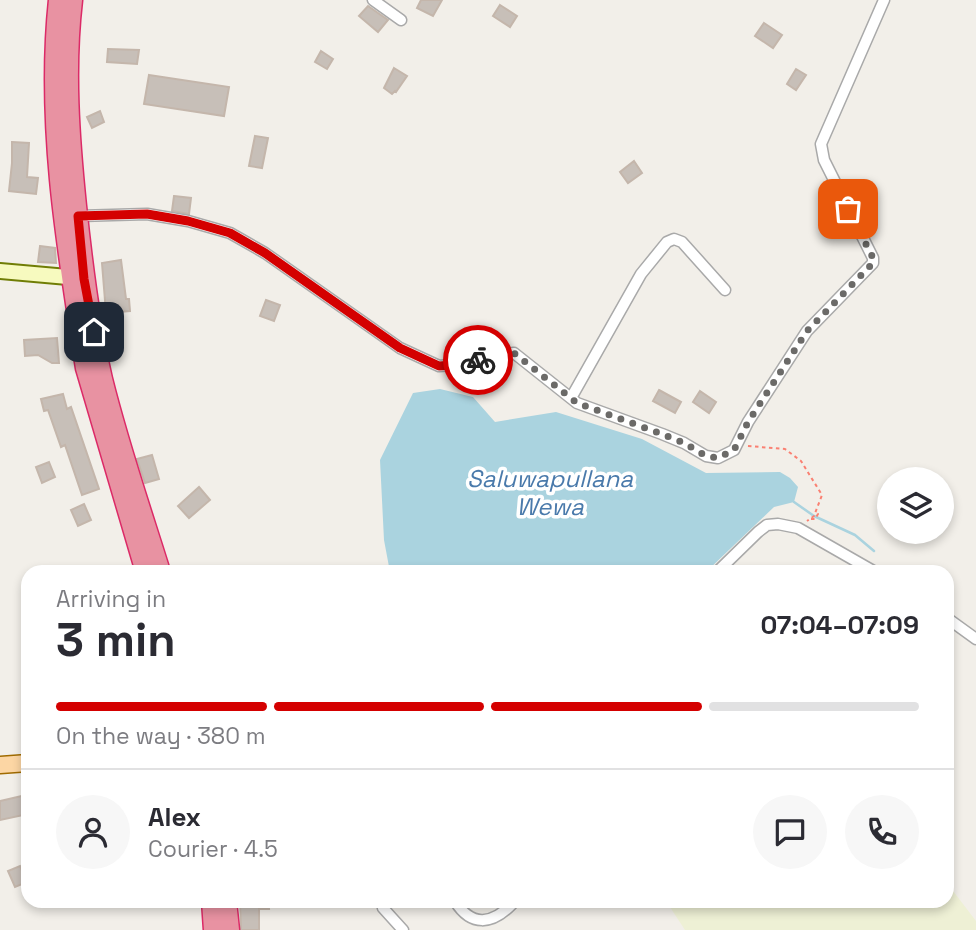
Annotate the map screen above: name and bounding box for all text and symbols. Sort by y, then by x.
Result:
pin [818,179,878,239]
icon: bag [829,190,867,228]
pin [64,302,124,362]
icon: home [75,313,113,351]
courier [443,325,513,395]
icon: bike [459,341,497,379]
water label: Saluwapullana Wewa [467,463,633,522]
map controls [877,467,954,544]
button: layers [877,467,954,544]
text: Arriving in [56,584,166,614]
text: 07:04–07:09 [761,608,919,642]
text: 3 min [56,611,176,669]
text: On the way · 380 m [56,721,266,751]
button: person [56,795,130,869]
button: chat [753,795,827,869]
button: phone [845,795,919,869]
text: Alex [148,800,201,834]
text: Courier · 4.5 [148,834,278,864]

